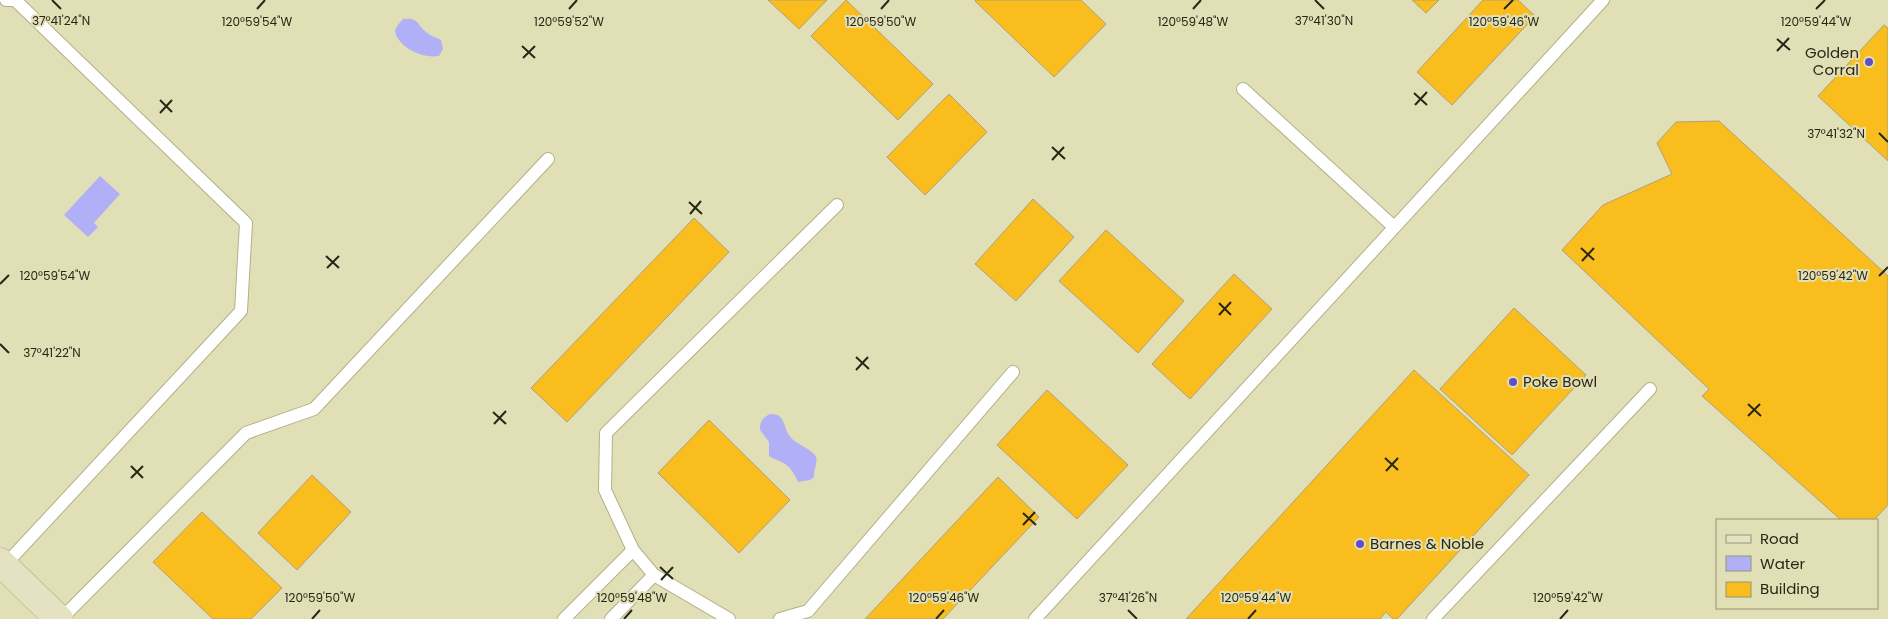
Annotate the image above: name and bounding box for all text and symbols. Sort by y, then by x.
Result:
text: 37°41'24"N [32,12,90,29]
text: 37°41'30"N [1295,12,1353,29]
text: 120°59'54"W [222,13,293,30]
text: 120°59'52"W [534,13,604,30]
text: 120°59'50"W [846,13,917,30]
text: 120°59'48"W [1158,13,1229,30]
text: 120°59'46"W [1469,13,1540,30]
text: 120°59'44"W [1781,13,1852,30]
place label: Golden Corral [1805,42,1859,80]
marker: Golden Corral [1863,56,1875,68]
text: 37°41'32"N [1807,125,1865,142]
text: 120°59'54"W [20,267,91,284]
text: 120°59'42"W [1798,267,1868,284]
text: 37°41'22"N [23,344,81,361]
place label: Poke Bowl [1523,371,1597,392]
marker: Poke Bowl [1507,376,1519,388]
legend [1716,519,1878,609]
text: Road [1760,528,1799,549]
place label: Barnes & Noble [1370,533,1484,554]
marker: Barnes & Noble [1354,538,1366,550]
text: Water [1760,553,1806,574]
text: Building [1760,578,1820,599]
text: 120°59'50"W [285,589,356,606]
text: 120°59'48"W [597,589,668,606]
text: 120°59'46"W [909,589,980,606]
text: 37°41'26"N [1099,589,1157,606]
text: 120°59'44"W [1221,589,1292,606]
text: 120°59'42"W [1533,589,1603,606]

